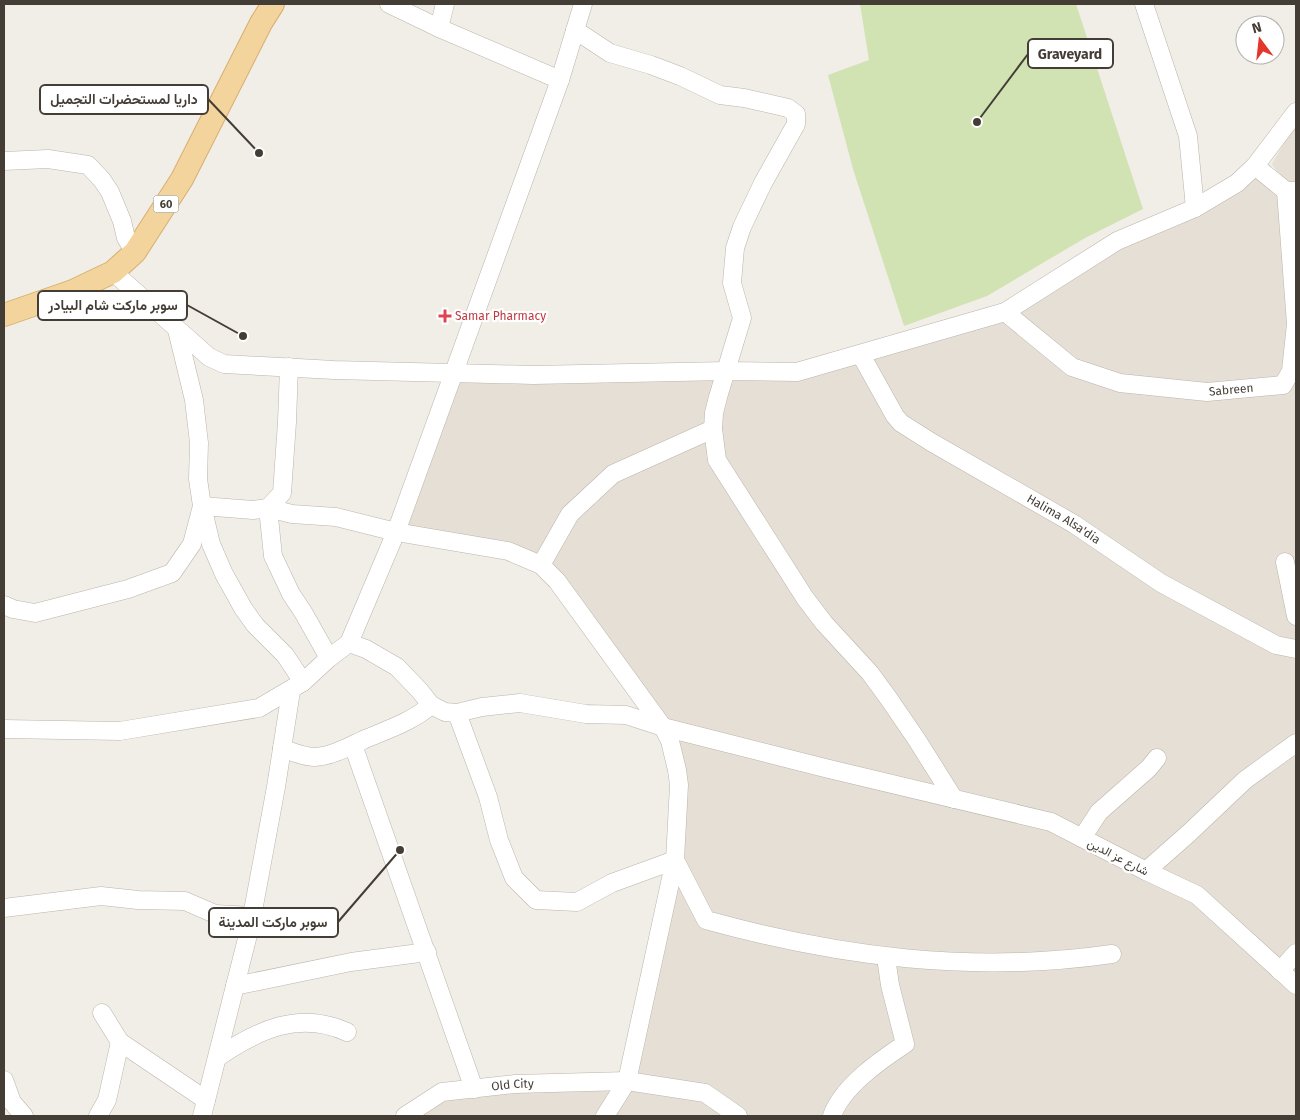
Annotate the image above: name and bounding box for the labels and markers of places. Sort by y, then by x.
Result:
callout: Graveyard [1028,39,1113,68]
callout: داريا لمستحضرات التجميل [40,85,208,114]
callout: سوبر ماركت شام البيادر [38,291,187,320]
place label: Samar Pharmacy [455,309,546,323]
marker: Samar Pharmacy [439,310,451,322]
callout: سوبر ماركت المدينة [209,908,338,937]

